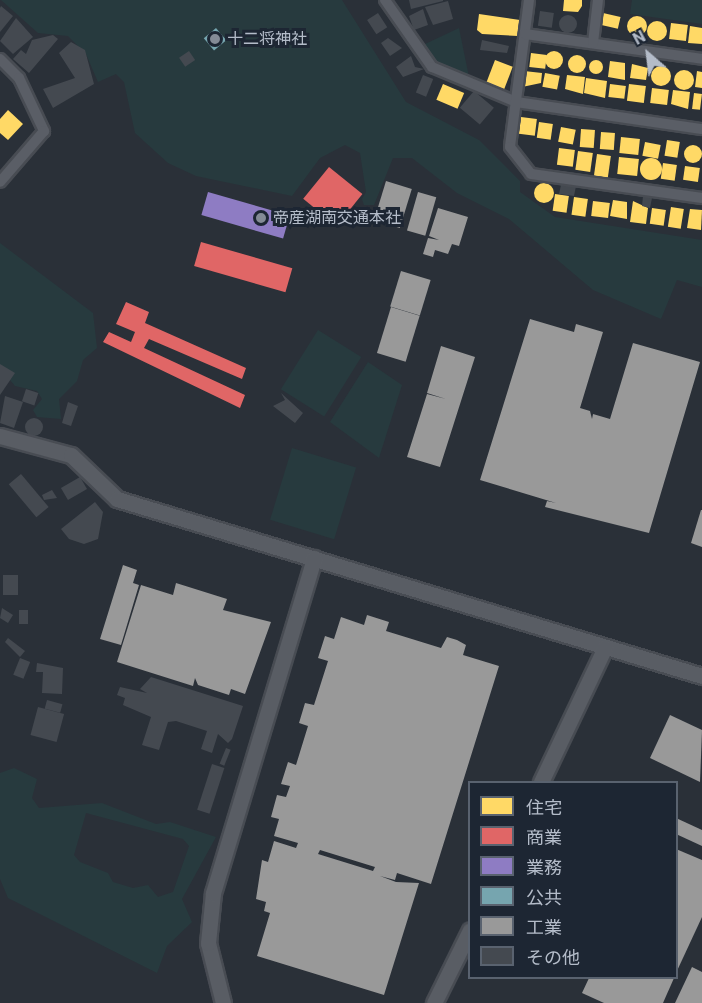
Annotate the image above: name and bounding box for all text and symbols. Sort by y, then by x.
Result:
north arrow [618,24,678,84]
text: N [630,27,649,49]
place label: 十二将神社 [227,29,307,49]
marker: 十二将神社 [208,32,222,46]
place label: 帝産湖南交通本社 [273,208,401,228]
marker: 帝産湖南交通本社 [254,211,268,225]
legend [468,781,678,979]
text: 住宅 [526,797,562,818]
text: 商業 [526,827,562,848]
text: 業務 [526,857,562,878]
text: 公共 [526,887,562,908]
text: 工業 [526,917,562,938]
text: その他 [526,947,580,968]

